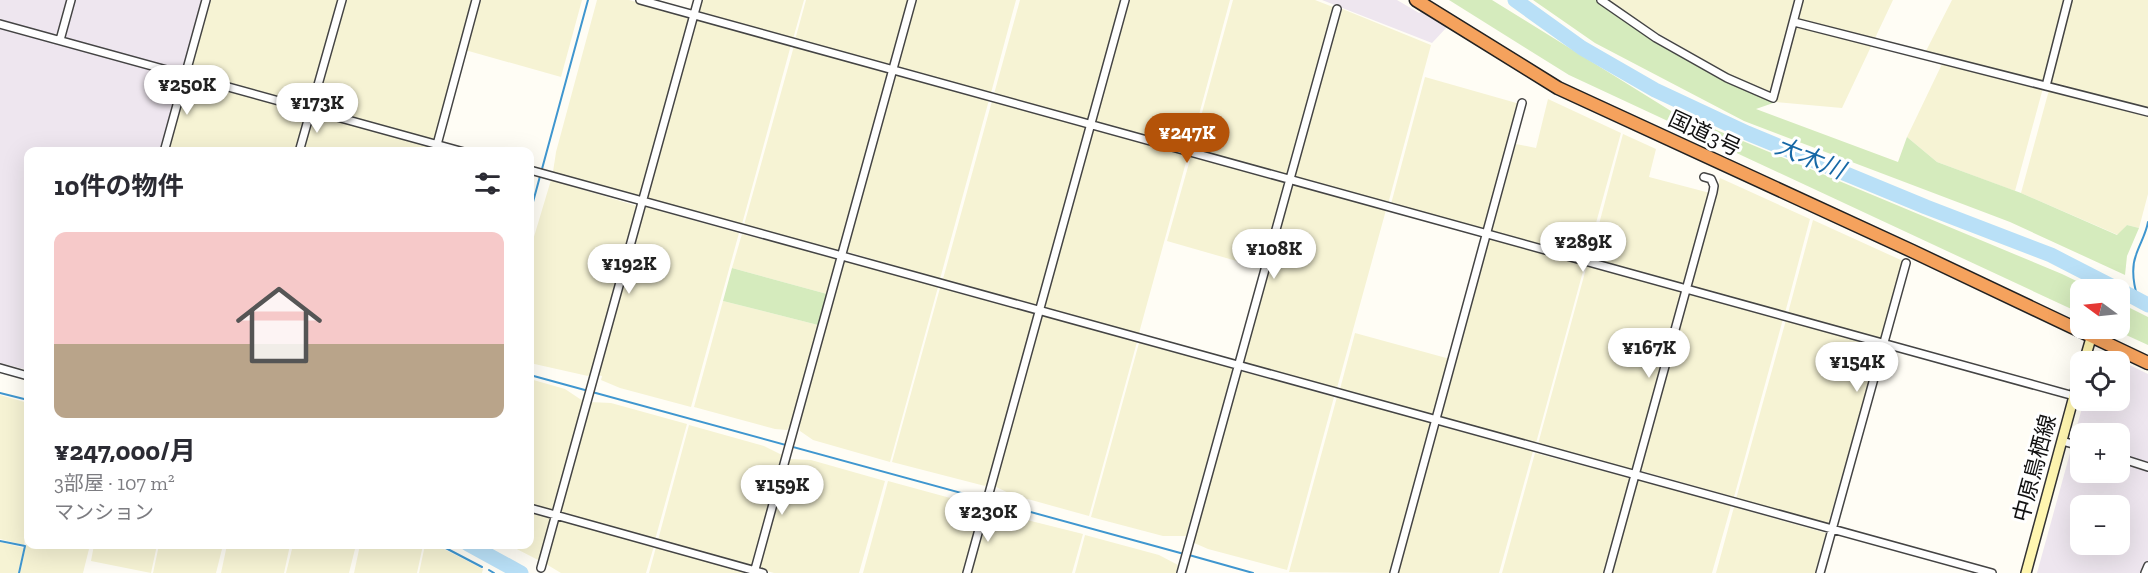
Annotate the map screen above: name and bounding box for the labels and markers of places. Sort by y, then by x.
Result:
pin: ¥250K [145,65,229,116]
pin: ¥173K [275,83,359,134]
pin: ¥247K [1145,113,1229,164]
pin: ¥289K [1541,222,1625,273]
pin: ¥108K [1232,229,1316,280]
pin: ¥192K [587,244,671,295]
pin: ¥167K [1607,328,1691,379]
pin: ¥154K [1815,342,1899,393]
pin: ¥159K [740,465,824,516]
pin: ¥230K [946,492,1030,543]

